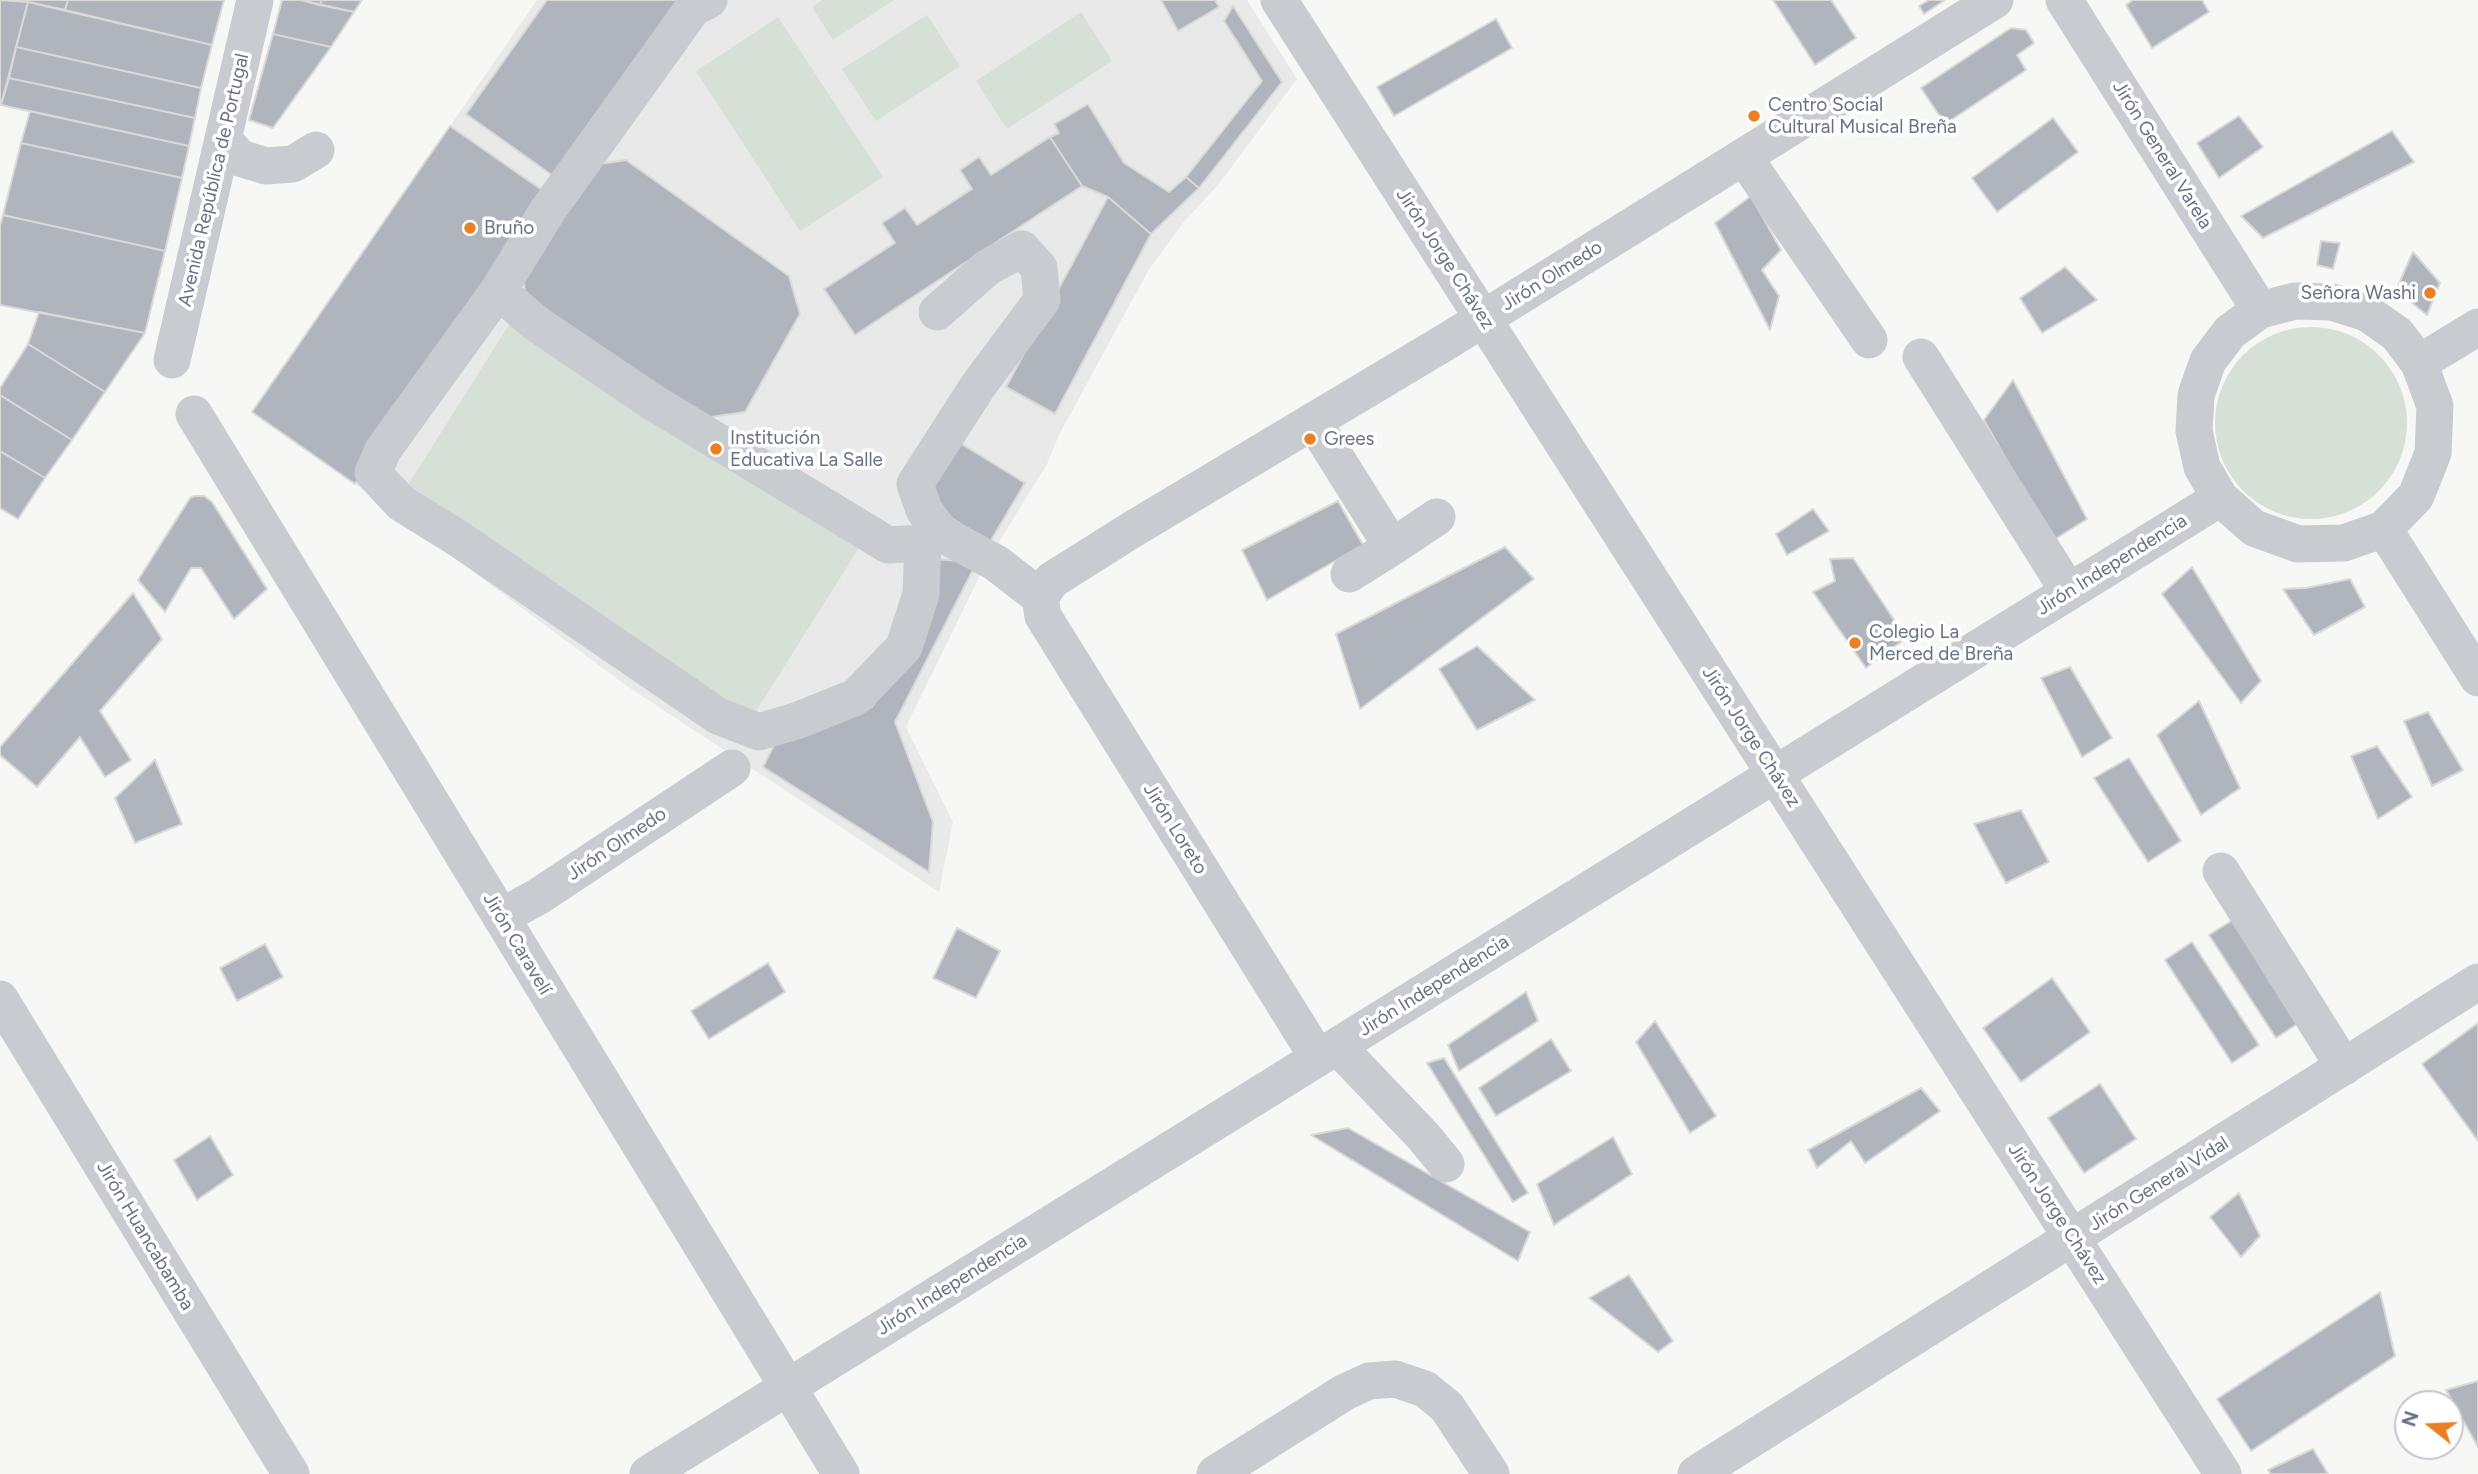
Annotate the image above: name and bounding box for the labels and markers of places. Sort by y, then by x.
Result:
place label: Centro Social Cultural Musical Breña [1768,94,1957,138]
marker: Centro Social Cultural Musical Breña [1746,108,1762,124]
place label: Bruño [484,217,534,239]
marker: Bruño [462,220,478,236]
place label: Señora Washi [2301,282,2416,304]
marker: Señora Washi [2422,285,2438,301]
place label: Institución Educativa La Salle [730,427,883,471]
place label: Grees [1324,428,1374,450]
marker: Grees [1302,431,1318,447]
marker: Institución Educativa La Salle [708,441,724,457]
place label: Colegio La Merced de Breña [1869,621,2013,665]
marker: Colegio La Merced de Breña [1847,635,1863,651]

